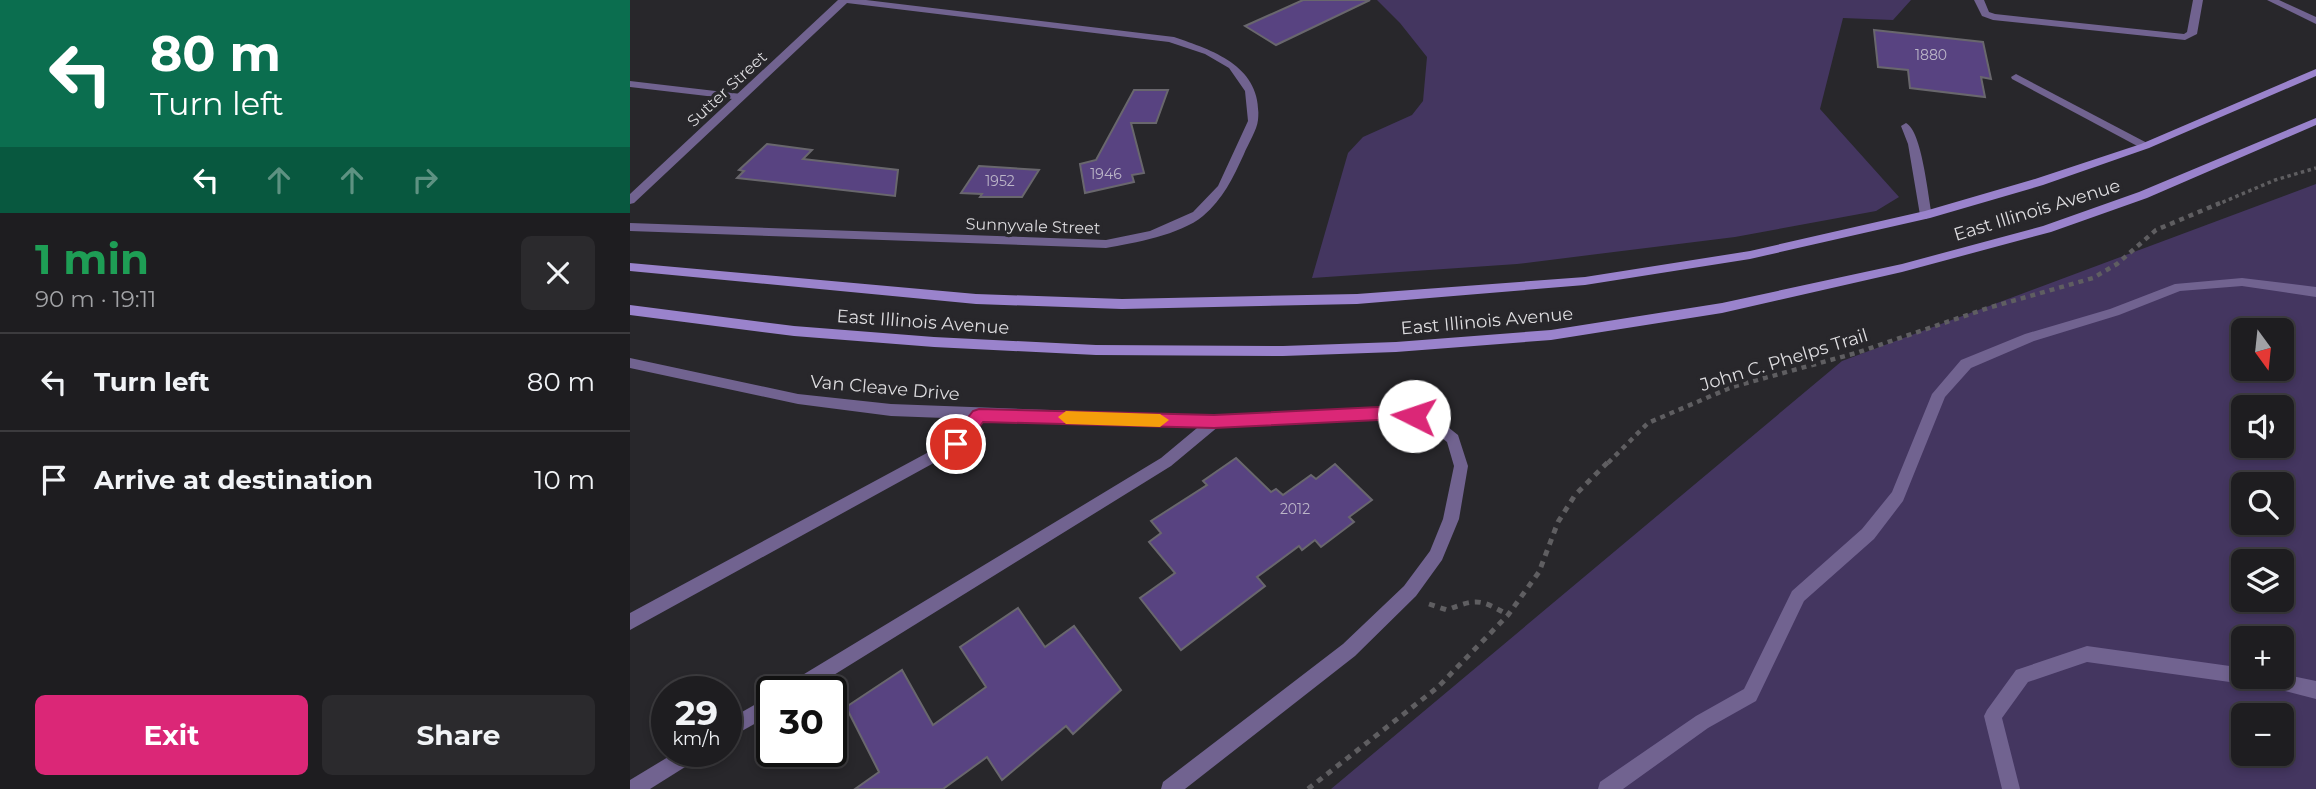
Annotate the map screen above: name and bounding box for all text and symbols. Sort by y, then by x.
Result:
text: 80 m [150,24,281,83]
icon: left [35,28,126,119]
house number: 1880 [1915,46,1947,64]
street label: Sutter Street [683,47,771,131]
text: Turn left [150,84,284,123]
icon: left [187,161,225,199]
icon: ahead [260,161,298,199]
icon: ahead [333,161,371,199]
icon: right [406,161,444,199]
house number: 1946 [1090,165,1122,183]
house number: 1952 [985,172,1015,190]
street label: East Illinois Avenue [1951,174,2123,246]
street label: Sunnyvale Street [965,214,1101,238]
text: 1 min [35,233,149,285]
button: close [521,236,595,310]
text: 90 m · 19:11 [35,285,156,313]
street label: East Illinois Avenue [1400,302,1574,339]
street label: East Illinois Avenue [836,305,1010,339]
north arrow [2231,318,2294,382]
map controls [2231,318,2294,766]
street label: John C. Phelps Trail [1696,324,1871,396]
icon: left [35,363,73,401]
text: Turn left [94,366,210,398]
text: 80 m [527,366,595,398]
street label: Van Cleave Drive [809,371,961,406]
position arrow [1377,379,1451,453]
button: sound [2231,395,2294,458]
pin [926,414,986,474]
icon: arrive [937,425,975,463]
icon: arrive [35,461,73,499]
text: Arrive at destination [94,464,373,496]
text: 10 m [534,464,595,496]
button: search [2231,472,2294,535]
house number: 2012 [1280,500,1310,518]
button: layers [2231,549,2294,612]
button: + [2231,626,2294,689]
speed limit sign: 30 [756,676,847,767]
text: 29 [675,691,718,734]
button: Exit [35,695,308,775]
button: Share [322,695,595,775]
button: − [2231,703,2294,766]
text: km/h [672,728,721,750]

